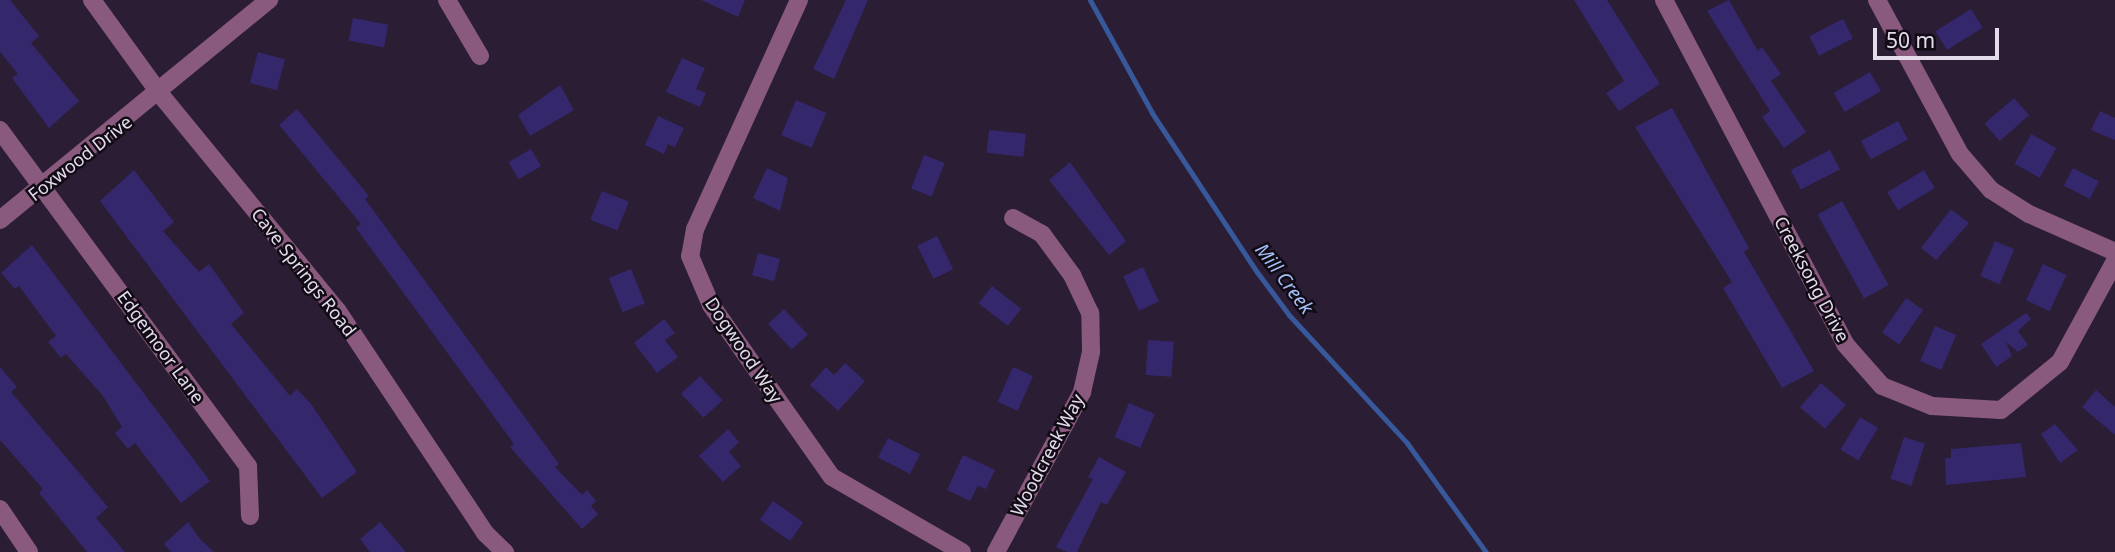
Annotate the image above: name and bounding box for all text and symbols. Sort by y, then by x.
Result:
scale bar [1877,14,2003,58]
text: 50 m [1886,26,1935,54]
street label: Foxwood Drive [24,111,136,205]
street label: Cave Springs Road [247,203,361,341]
street label: Creeksong Drive [1770,212,1854,346]
water label: Mill Creek [1250,239,1318,319]
street label: Edgemoor Lane [113,287,209,407]
street label: Dogwood Way [701,293,787,407]
street label: Woodcreek Way [1006,390,1088,520]

